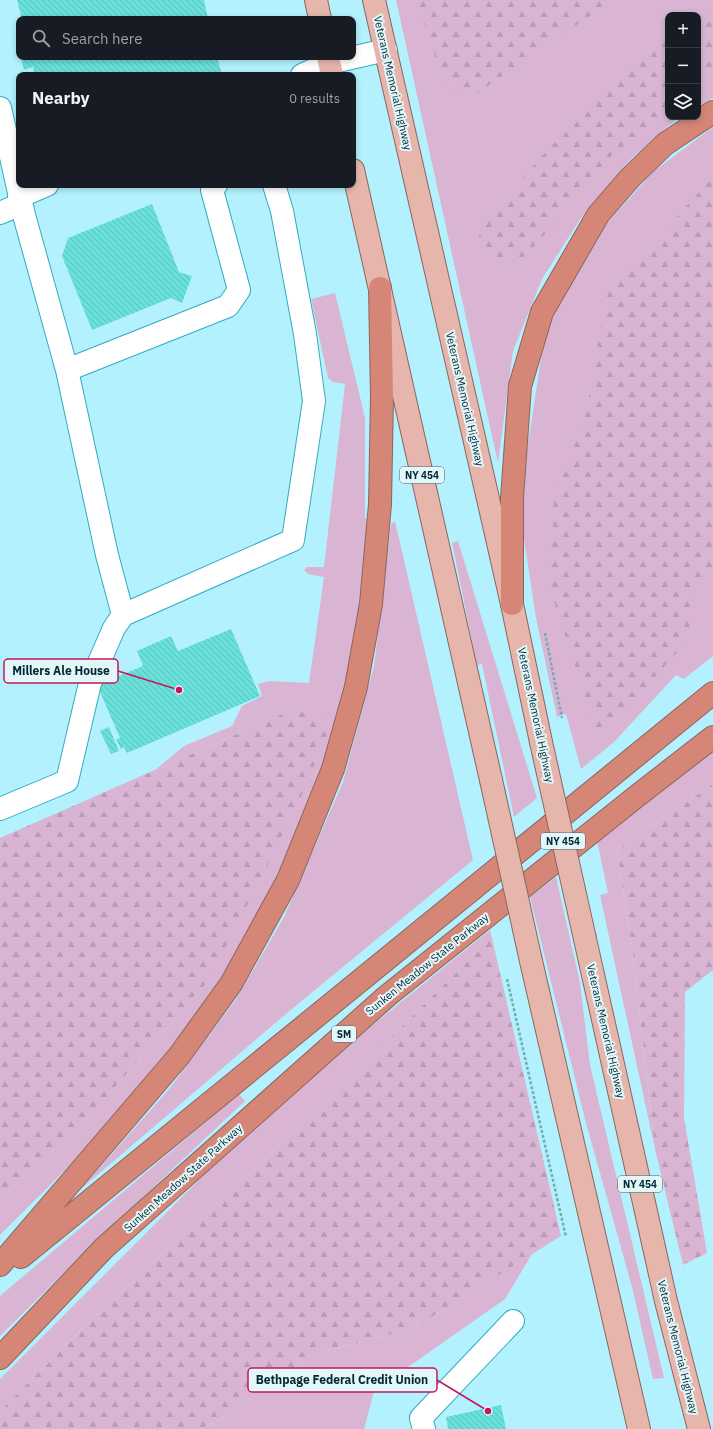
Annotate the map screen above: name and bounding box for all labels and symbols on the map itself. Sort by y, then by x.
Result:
street label: Veterans Memorial Highway [371,14,415,152]
street label: Veterans Memorial Highway [443,330,487,468]
road number: NY 454 [400,467,444,483]
street label: Veterans Memorial Highway [515,646,557,784]
callout: Millers Ale House [4,659,118,683]
text: Millers Ale House [12,663,110,678]
road number: NY 454 [541,833,585,849]
street label: Sunken Meadow State Parkway [363,910,492,1018]
street label: Veterans Memorial Highway [584,962,628,1100]
road number: SM [332,1026,356,1042]
street label: Sunken Meadow State Parkway [121,1121,245,1235]
road number: NY 454 [618,1176,662,1192]
street label: Veterans Memorial Highway [655,1279,702,1416]
callout: Bethpage Federal Credit Union [248,1368,437,1392]
text: Bethpage Federal Credit Union [256,1372,428,1387]

